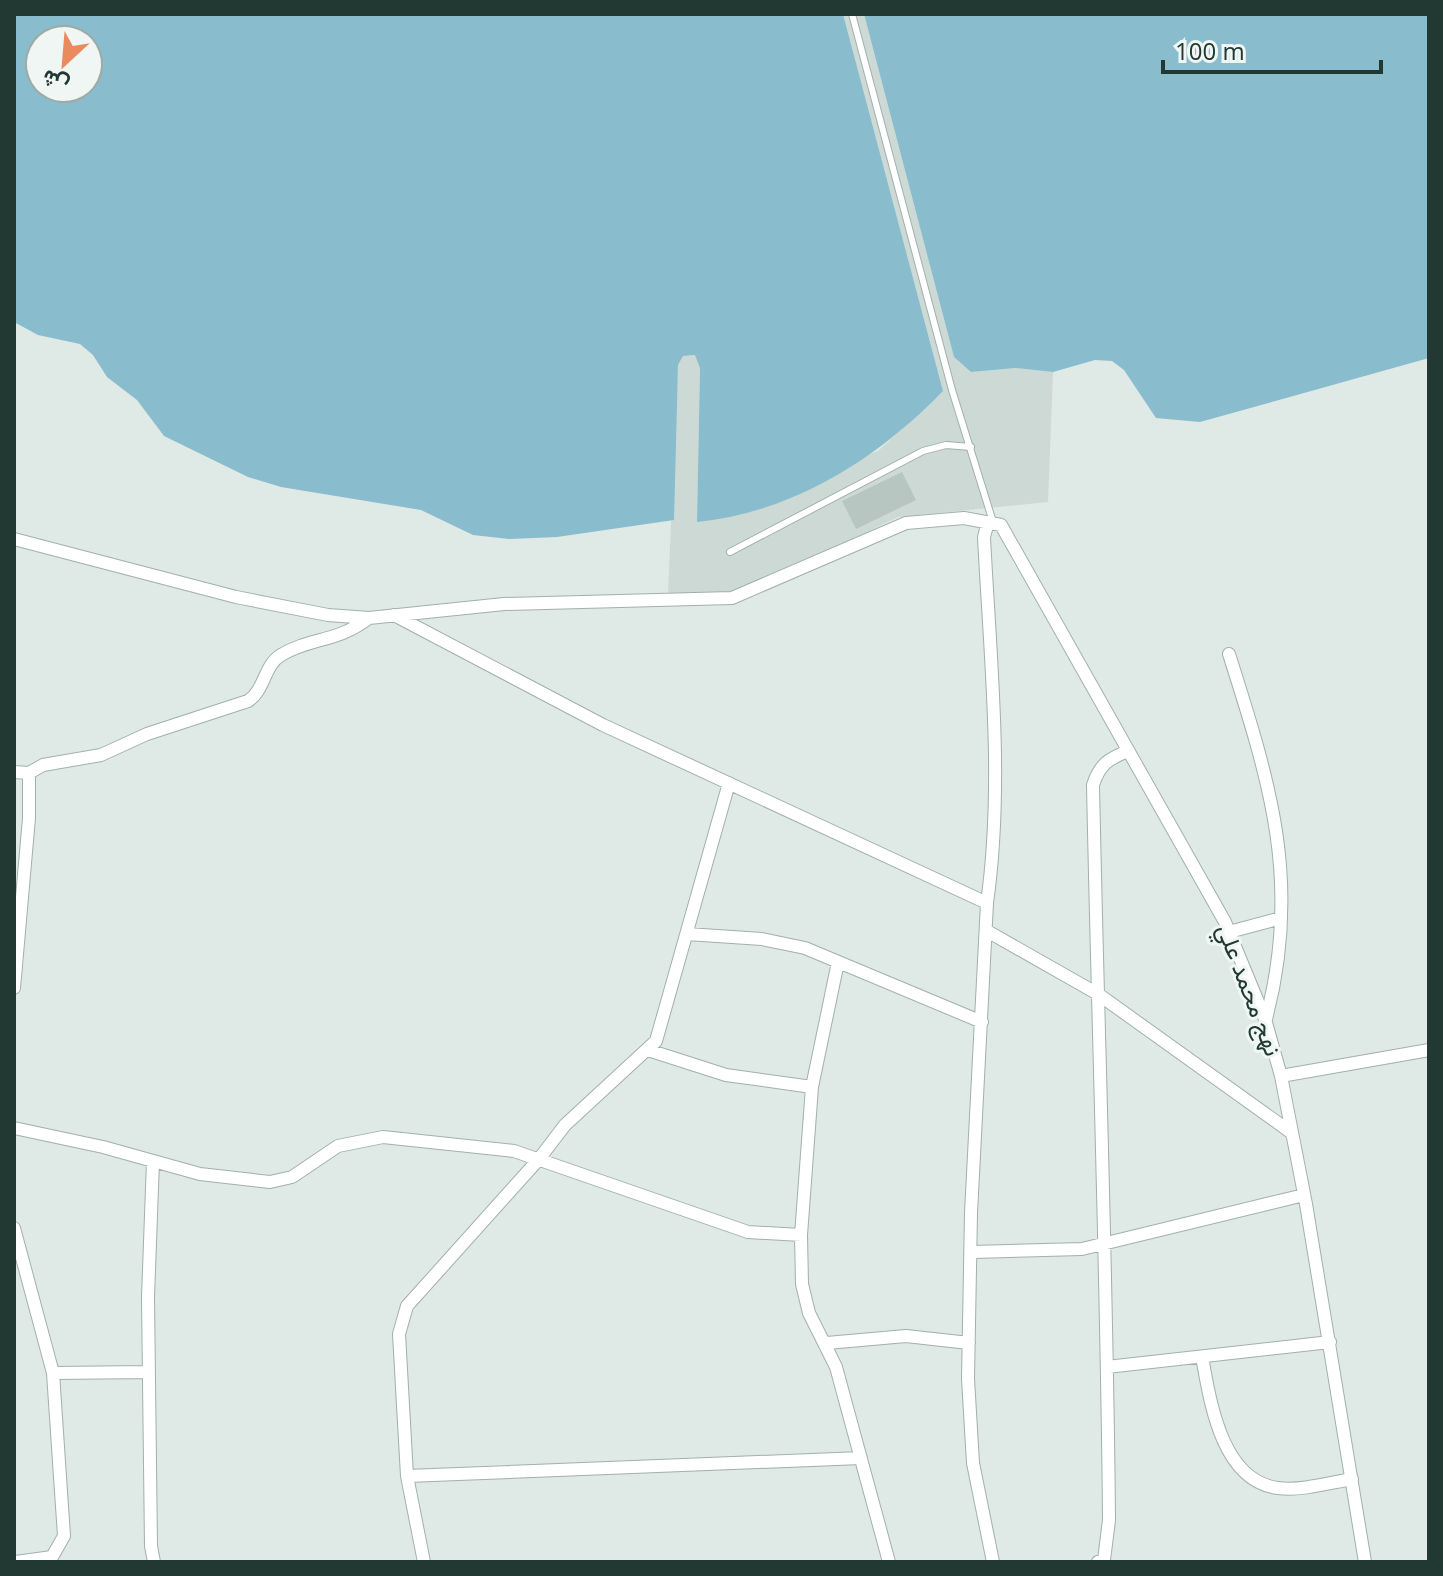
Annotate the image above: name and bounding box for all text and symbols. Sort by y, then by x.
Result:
north arrow [24,24,104,104]
scale bar [1163,24,1381,74]
text: 100 m [1175,34,1245,67]
text: ش [36,64,73,102]
street label: نهج محمد علي [1206,919,1291,1062]

